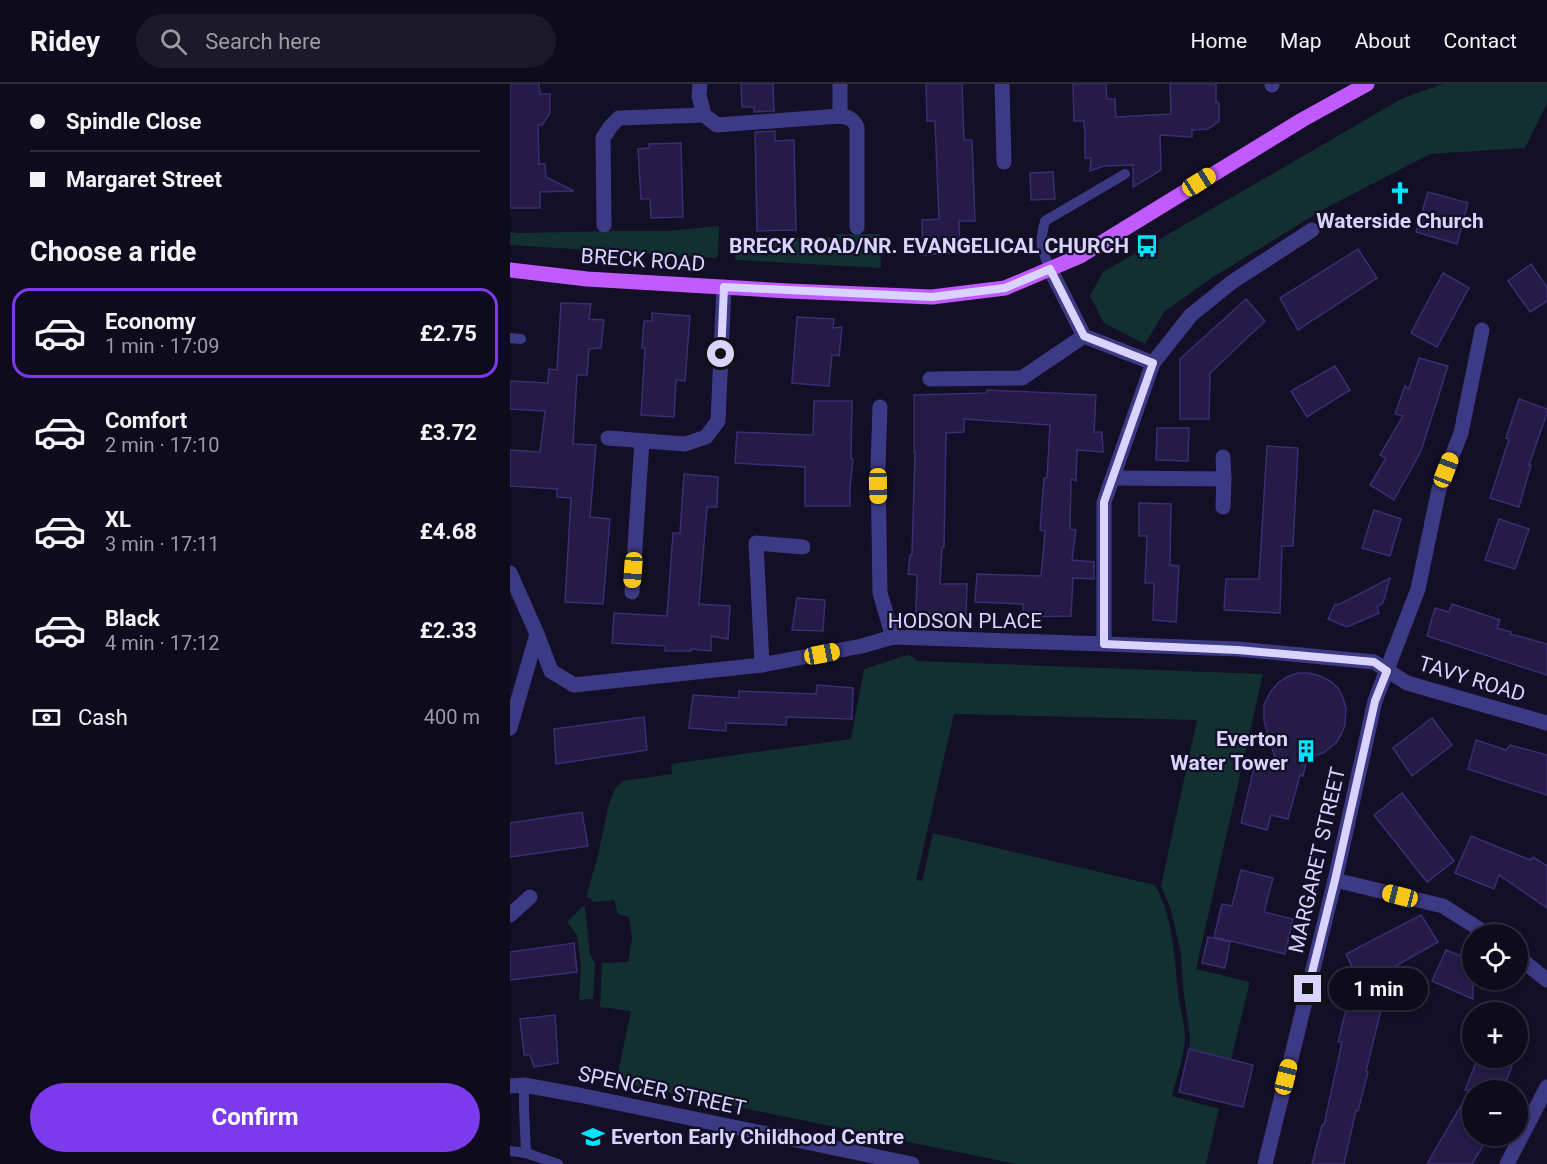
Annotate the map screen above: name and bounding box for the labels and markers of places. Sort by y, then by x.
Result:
church icon: Waterside Church [1387,180,1413,206]
place label: Waterside Church [1316,209,1484,233]
bus stop icon: BRECK ROAD/NR. EVANGELICAL CHURCH [1134,233,1160,259]
place label: BRECK ROAD/NR. EVANGELICAL CHURCH [729,234,1129,258]
place label: Everton Water Tower [1170,727,1288,775]
building icon: Everton Water Tower [1293,738,1319,764]
school or university icon: Everton Early Childhood Centre [580,1124,606,1150]
place label: Everton Early Childhood Centre [611,1125,904,1149]

